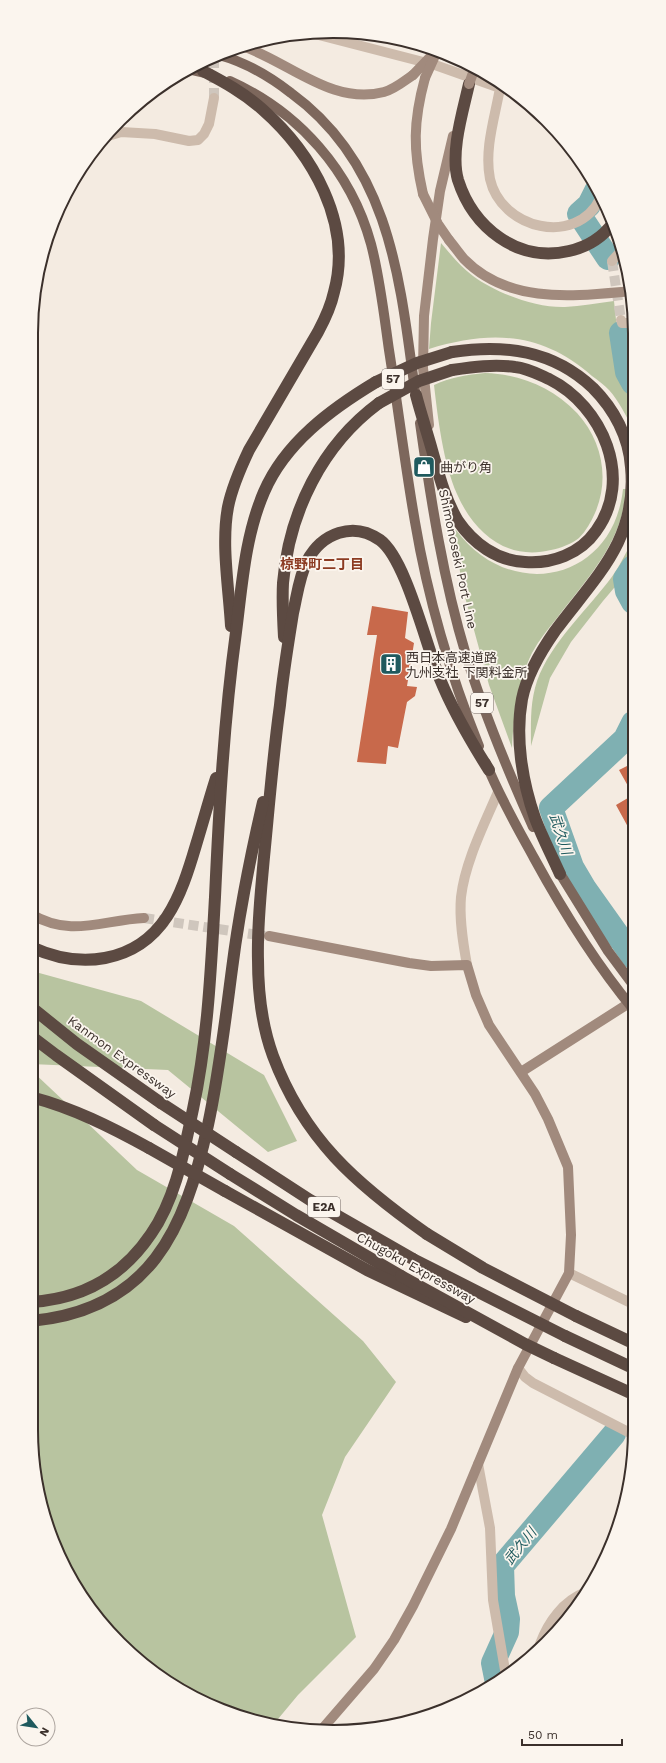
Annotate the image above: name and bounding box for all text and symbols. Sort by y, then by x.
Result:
road number: 57 [382,369,404,389]
shop icon: 曲がり角 [411,454,437,480]
place label: 曲がり角 [440,460,492,475]
street label: Shimonoseki Port Line [436,488,480,630]
district label: 椋野町二丁目 [280,556,364,572]
place label: 西日本高速道路 九州支社 下関料金所 [406,650,527,680]
building icon: 西日本高速道路 九州支社 下関料金所 [378,651,404,677]
road number: 57 [471,693,493,713]
water label: 武久川 [547,812,576,858]
street label: Kanmon Expressway [65,1013,179,1101]
road number: E2A [308,1197,340,1217]
street label: Chugoku Expressway [354,1229,478,1307]
water label: 武久川 [501,1523,541,1567]
north arrow [16,1707,56,1747]
scale bar [522,1721,622,1747]
text: N [37,1725,52,1739]
text: 50 m [528,1728,558,1742]

